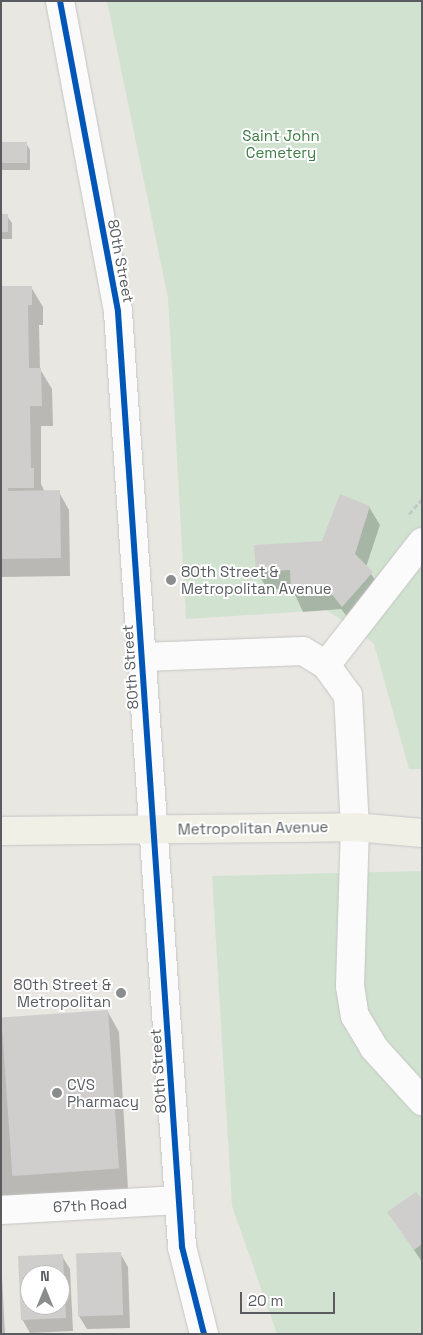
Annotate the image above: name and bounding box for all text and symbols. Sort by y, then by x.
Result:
park label: Saint John Cemetery [242,126,320,161]
street label: 80th Street [104,218,138,304]
place label: 80th Street & Metropolitan Avenue [181,562,332,597]
marker: 80th Street & Metropolitan Avenue [165,574,177,586]
street label: 80th Street [118,624,142,710]
street label: Metropolitan Avenue [177,818,329,838]
place label: 80th Street & Metropolitan [13,975,111,1010]
marker: 80th Street & Metropolitan [115,987,127,999]
street label: 80th Street [146,1028,170,1114]
place label: CVS Pharmacy [67,1075,139,1110]
marker: CVS Pharmacy [51,1087,63,1099]
street label: 67th Road [52,1194,128,1216]
north arrow [20,1265,70,1315]
text: N [40,1267,50,1285]
scale bar [243,1282,338,1314]
text: 20 m [248,1291,283,1310]

